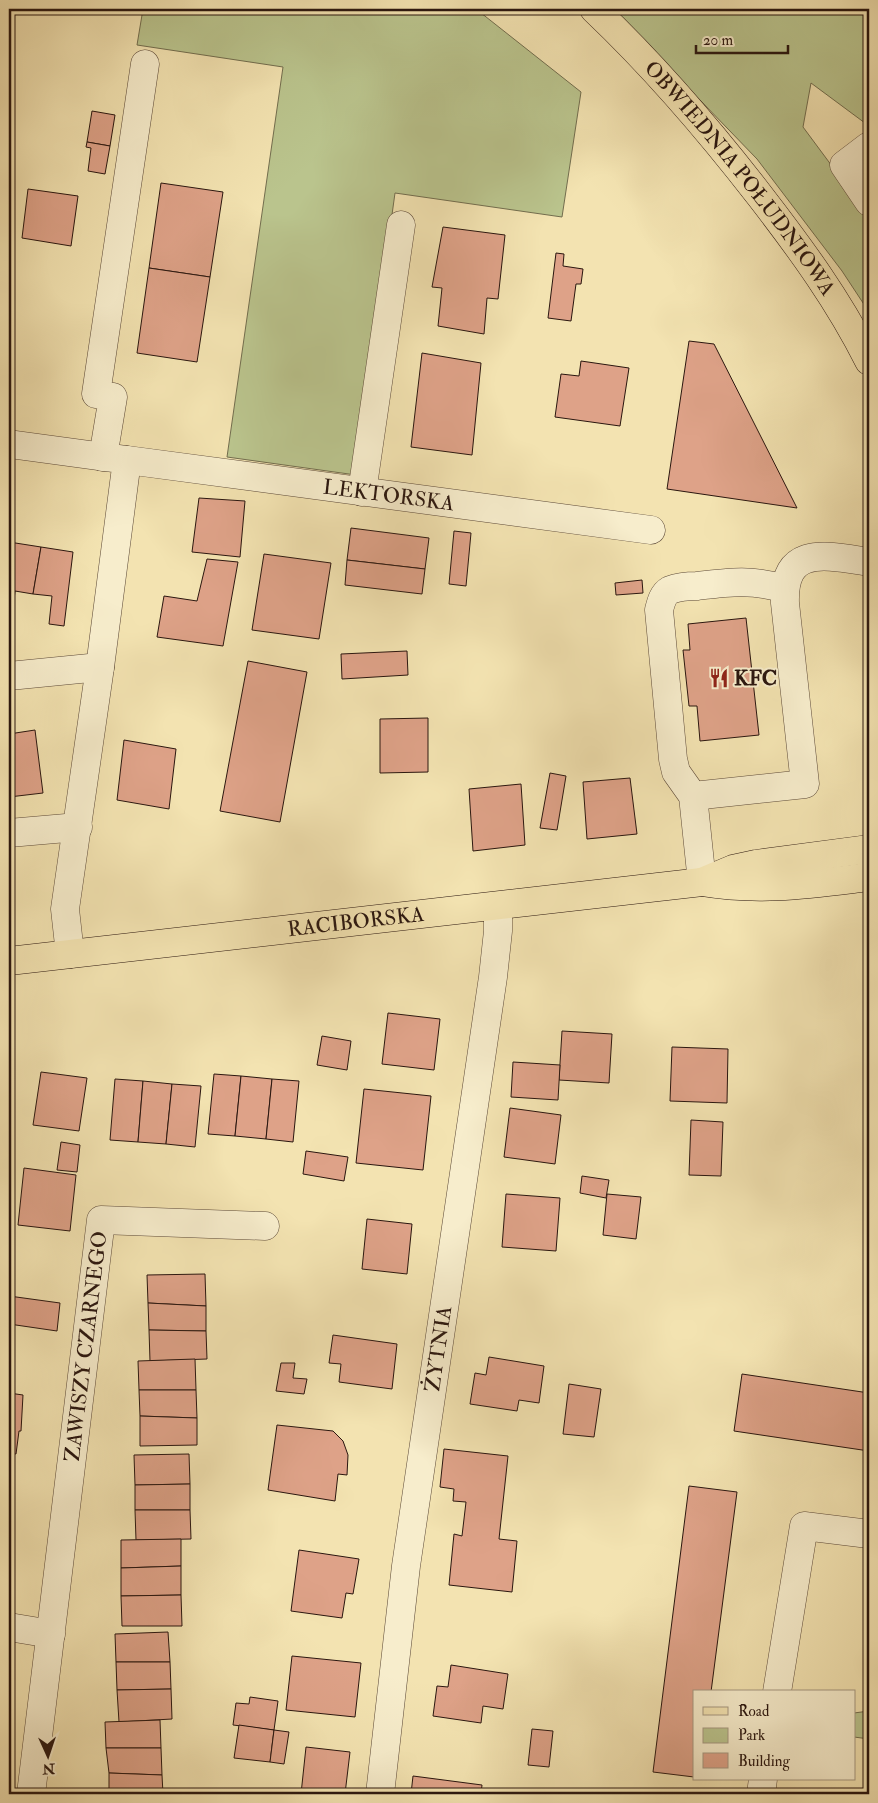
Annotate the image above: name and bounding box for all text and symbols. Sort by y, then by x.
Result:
scale bar [696,22,788,54]
text: 20 m [703,31,733,50]
street label: OBWIEDNIA POŁUDNIOWA [639,55,842,301]
street label: LEKTORSKA [322,473,456,517]
place label: KFC [734,665,777,692]
restaurant icon: KFC [708,667,730,689]
street label: RACIBORSKA [286,900,426,943]
street label: ZAWISZY CZARNEGO [58,1229,113,1463]
street label: ŻYTNIA [418,1304,458,1394]
legend [693,1690,856,1780]
text: Road [738,1702,770,1721]
text: Park [738,1726,765,1745]
north arrow [22,1730,72,1780]
text: Building [738,1752,790,1771]
text: N [41,1760,56,1777]

